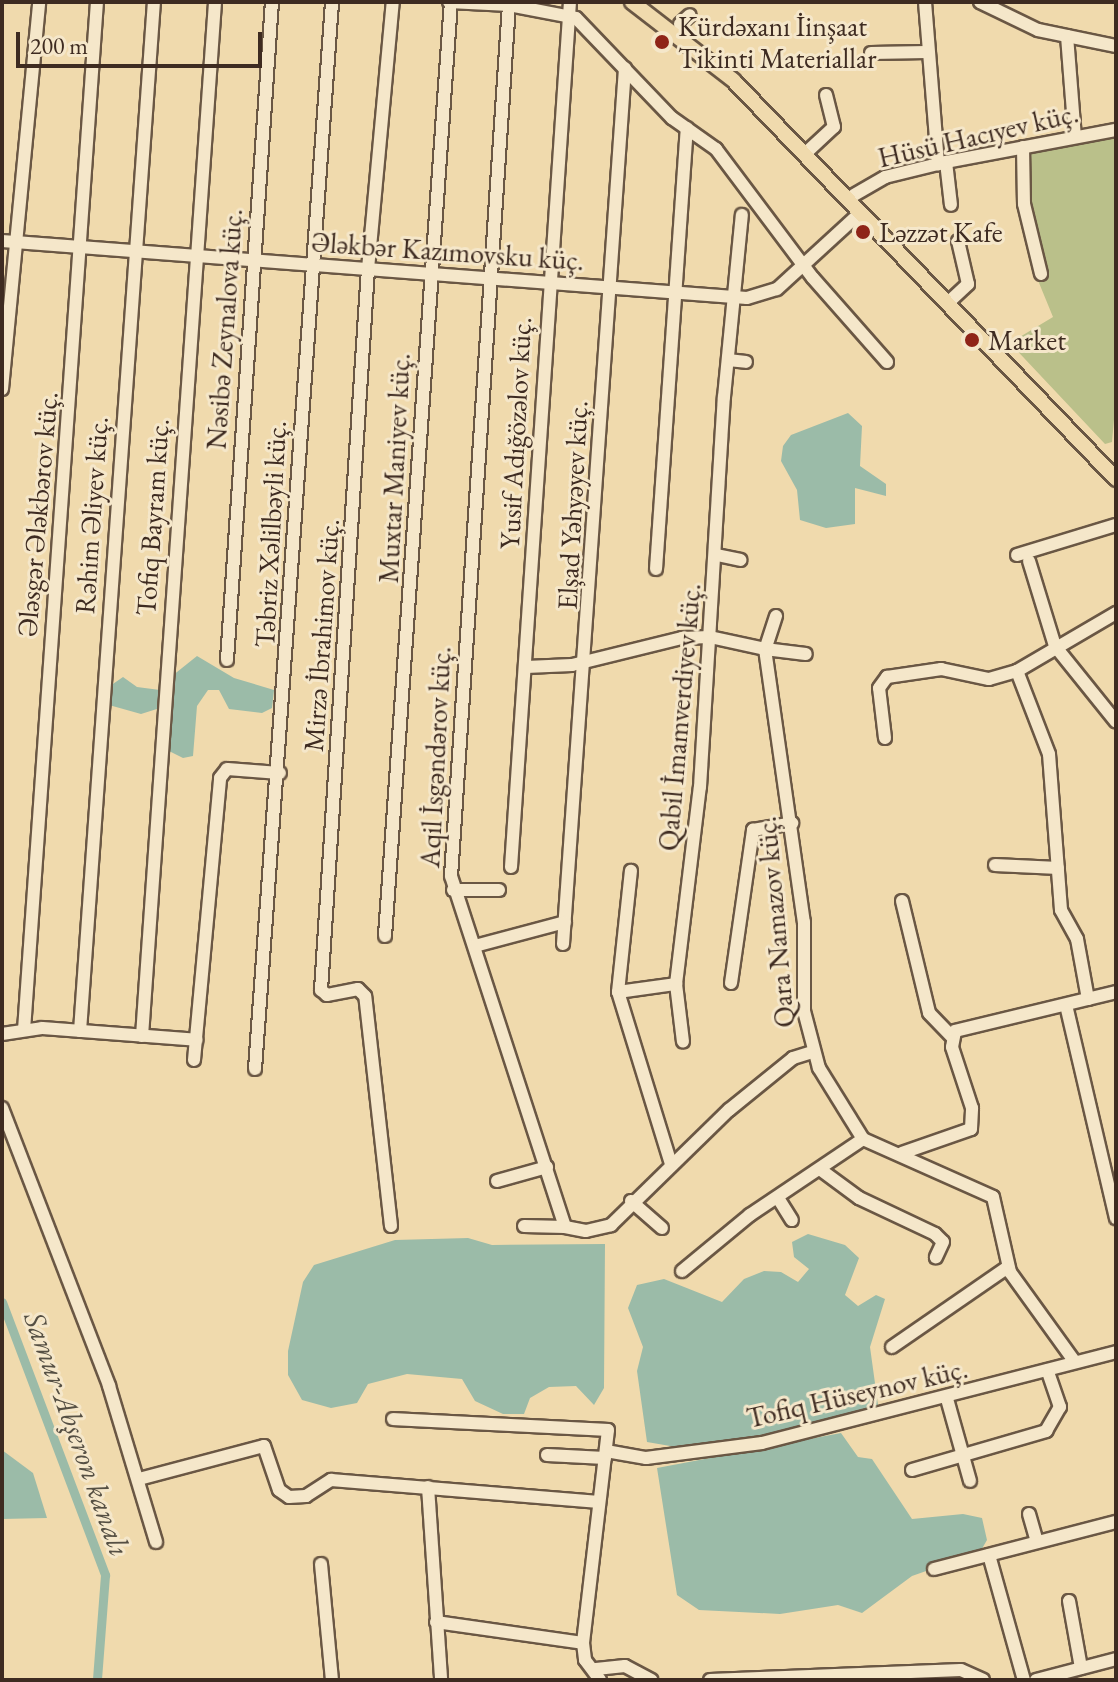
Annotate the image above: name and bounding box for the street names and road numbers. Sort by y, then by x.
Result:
street label: Hüsü Hacıyev küç. [875,96,1081,174]
street label: Nəsibə Zeynalova küç. [199,207,249,451]
street label: Ələkbər Kazımovsku küç. [311,225,585,277]
street label: Yusif Adığözəlov küç. [492,316,538,550]
street label: Muxtar Maniyev küç. [371,352,417,584]
street label: Ələsgər Ələkbərov küç. [10,390,64,638]
street label: Elşad Yəhyəyev küç. [550,399,594,611]
street label: Rəhim Əliyev küç. [67,415,115,615]
street label: Tofiq Bayram küç. [128,417,176,617]
street label: Təbriz Xəlilbəyli küç. [247,420,293,648]
street label: Mirzə İbrahimov küç. [296,517,346,753]
street label: Qabil İmamverdiyev küç. [651,582,707,852]
street label: Aqil İsgəndərov küç. [412,645,458,869]
street label: Qara Namazov küç. [749,815,801,1029]
street label: Tofiq Hüseynov küç. [743,1351,971,1435]

